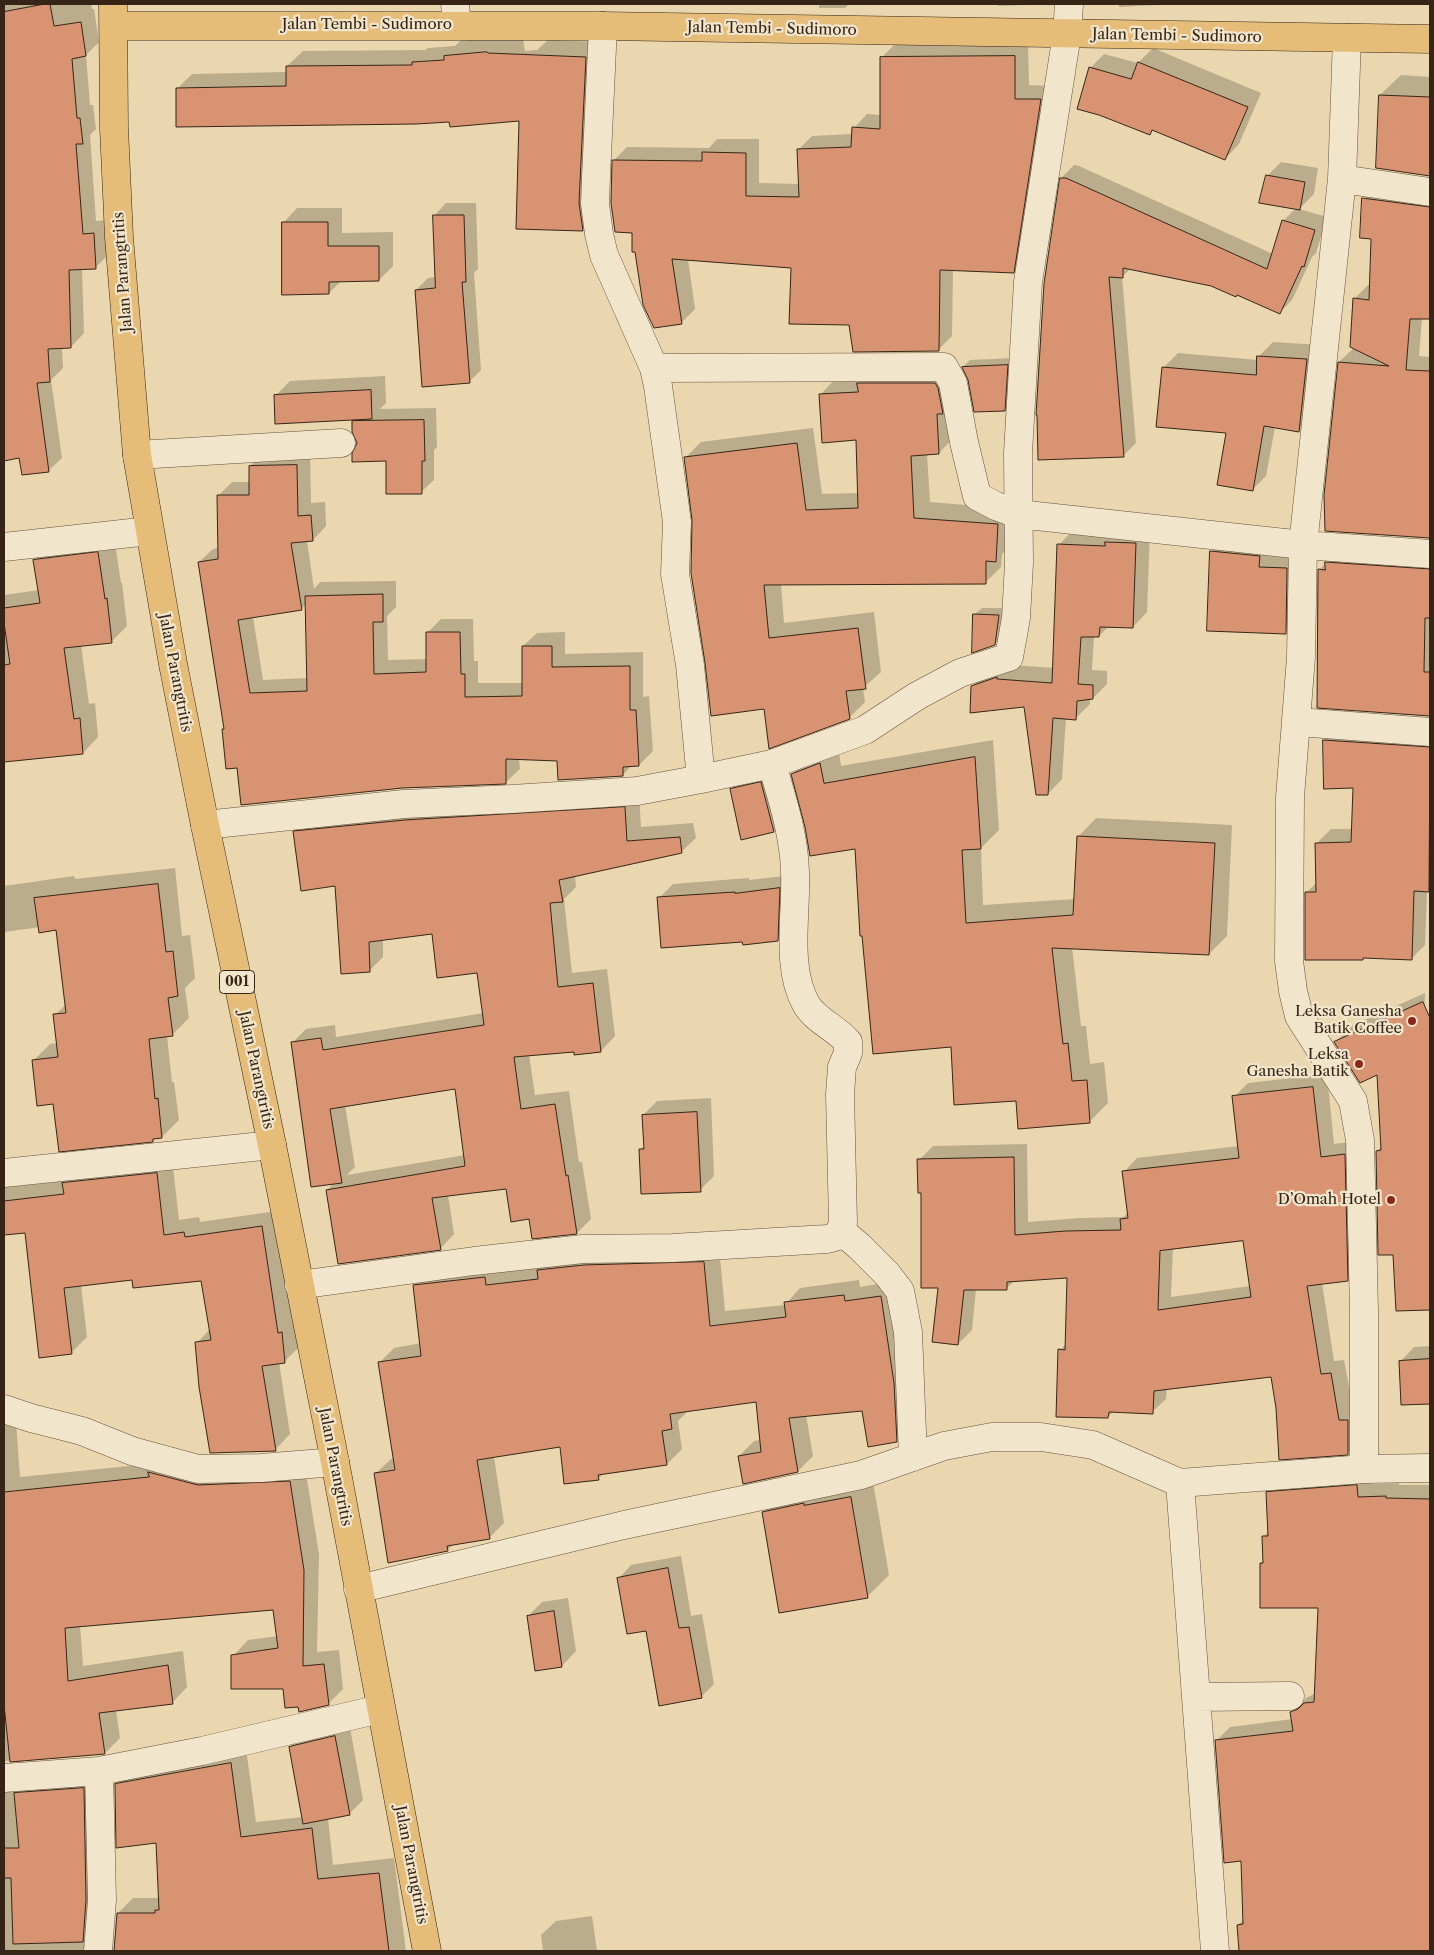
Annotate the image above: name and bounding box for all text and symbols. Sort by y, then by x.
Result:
street label: Jalan Tembi - Sudimoro [282,16,452,34]
street label: Jalan Tembi - Sudimoro [687,19,857,39]
street label: Jalan Tembi - Sudimoro [1092,26,1262,46]
street label: Jalan Parangtritis [110,211,136,333]
street label: Jalan Parangtritis [155,612,195,734]
road number: 001 [220,970,254,994]
place label: Leksa Ganesha Batik Coffee [1295,1003,1402,1038]
street label: Jalan Parangtritis [235,1009,277,1131]
marker: Leksa Ganesha Batik Coffee [1406,1015,1418,1027]
place label: Leksa Ganesha Batik [1246,1046,1349,1081]
marker: Leksa Ganesha Batik [1353,1058,1365,1070]
place label: D’Omah Hotel [1278,1191,1381,1209]
marker: D’Omah Hotel [1385,1194,1397,1206]
street label: Jalan Parangtritis [315,1406,355,1528]
street label: Jalan Parangtritis [391,1804,431,1926]

